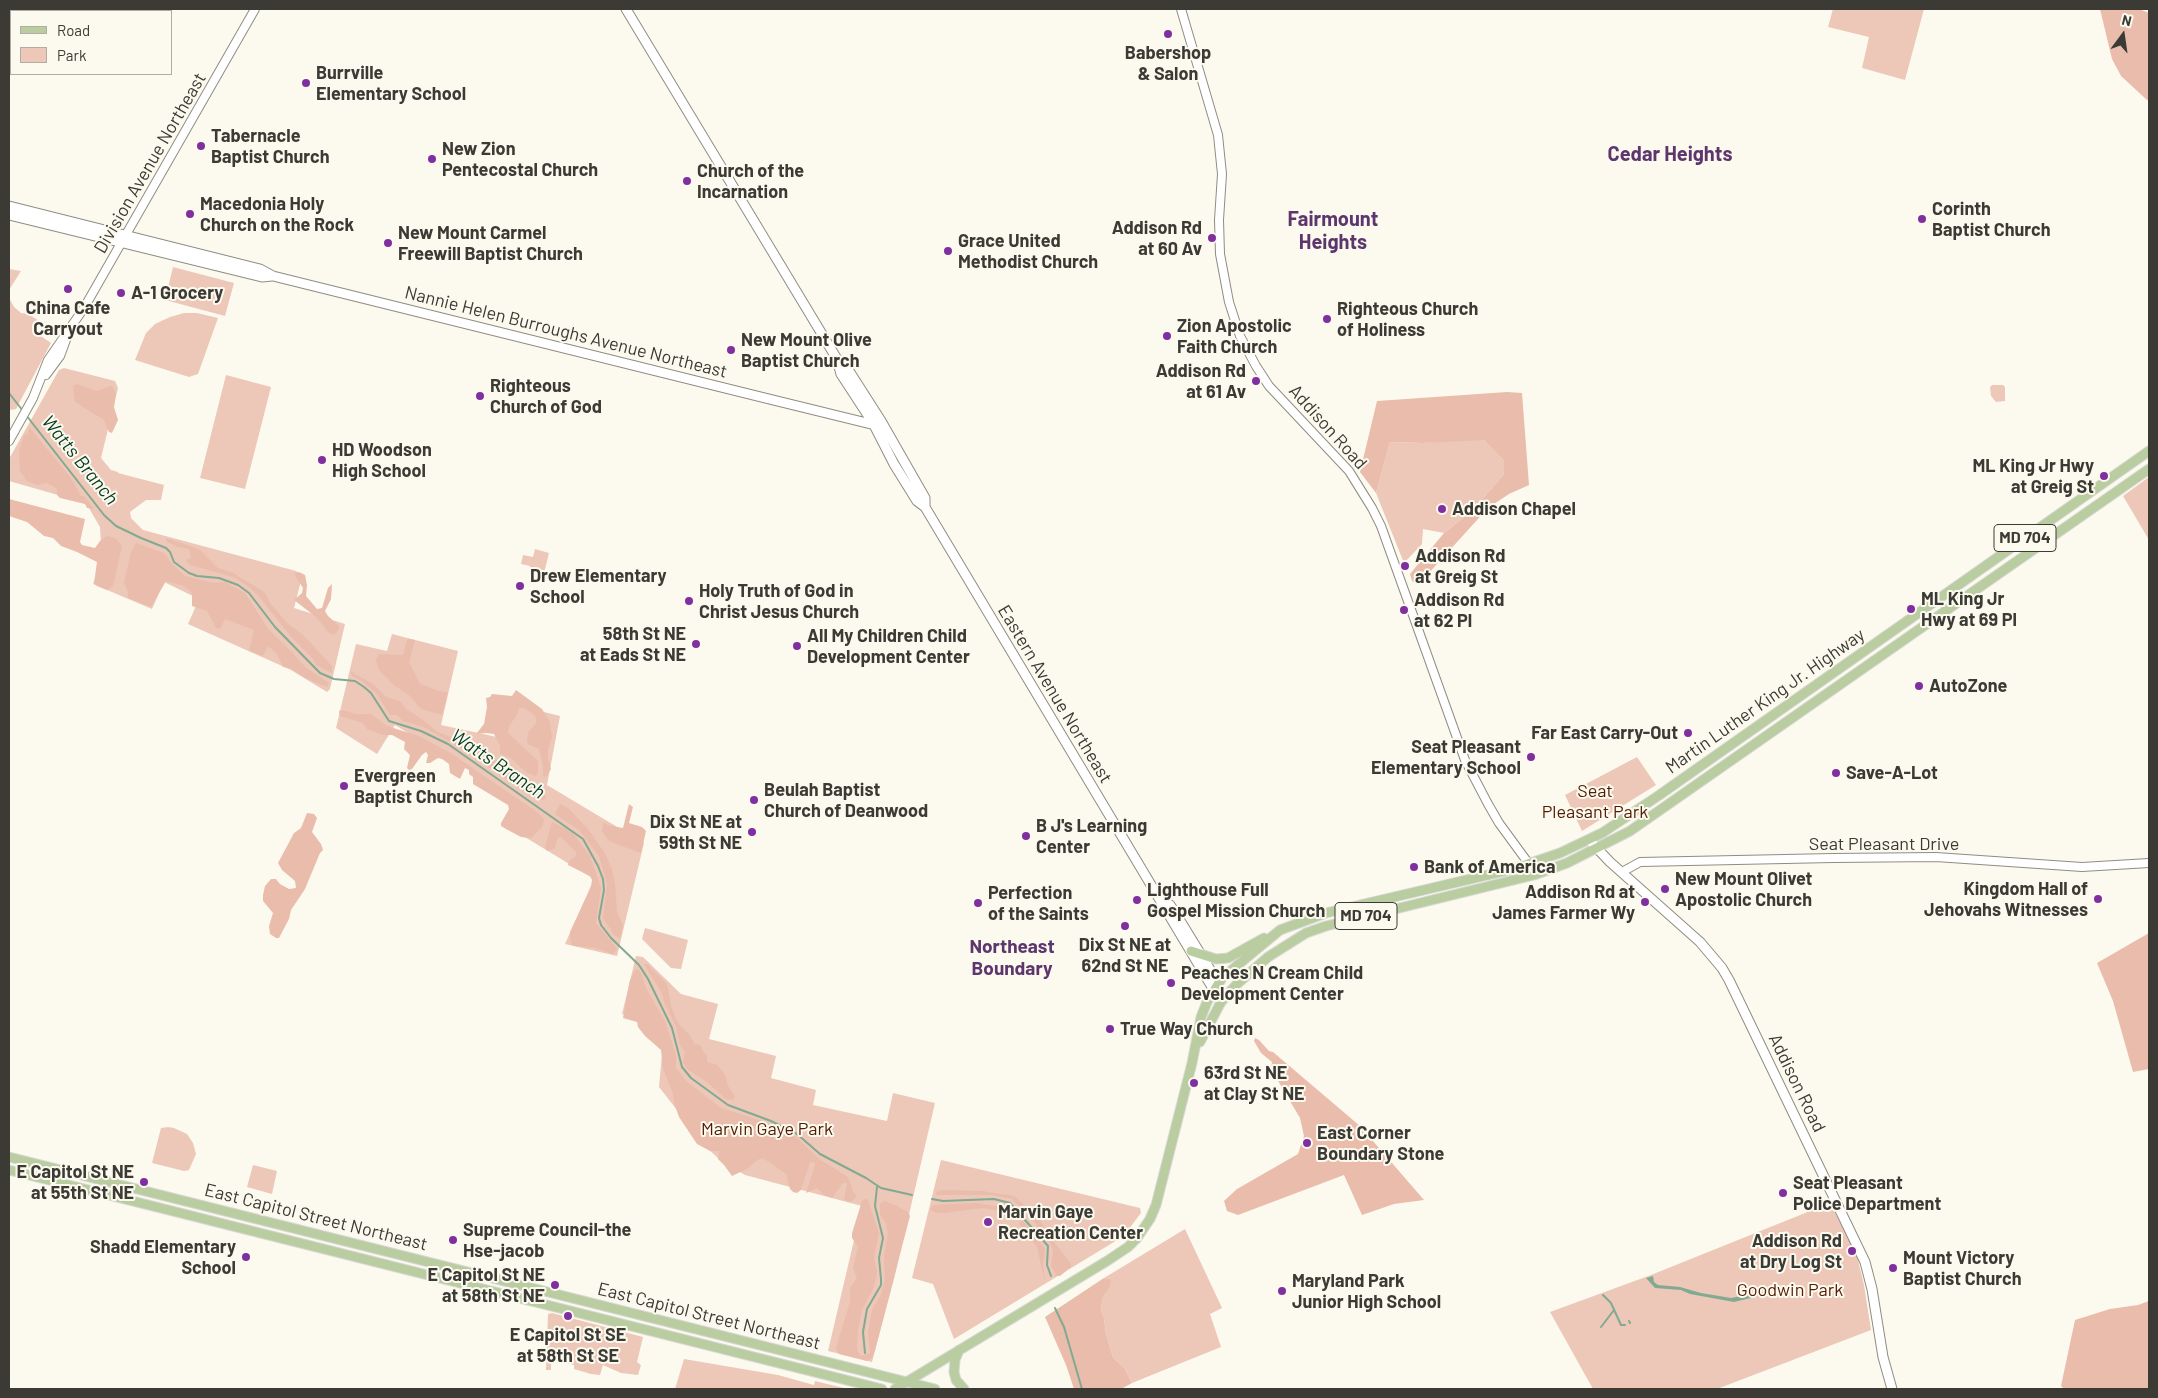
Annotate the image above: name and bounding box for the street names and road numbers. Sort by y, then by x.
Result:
street label: Division Avenue Northeast [89,69,211,257]
street label: Nannie Helen Burroughs Avenue Northeast [403,281,729,383]
street label: Addison Road [1284,380,1372,474]
road number: MD 704 [1994,524,2056,552]
street label: Eastern Avenue Northeast [993,601,1117,787]
street label: Martin Luther King Jr. Highway [1661,624,1869,778]
street label: Seat Pleasant Drive [1809,833,1959,855]
road number: MD 704 [1335,902,1397,929]
street label: Addison Road [1764,1030,1830,1136]
street label: East Capitol Street Northeast [202,1179,430,1255]
street label: East Capitol Street Northeast [595,1278,823,1354]

